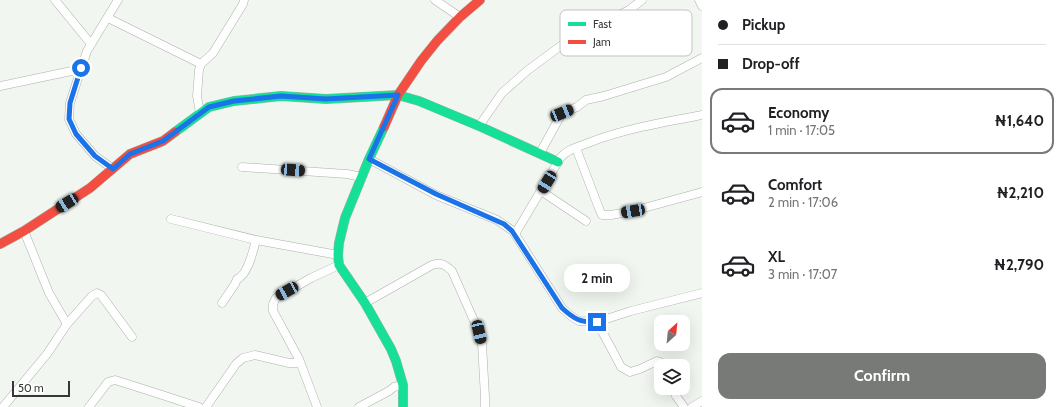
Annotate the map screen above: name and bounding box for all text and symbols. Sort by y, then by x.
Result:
legend [560,10,692,56]
text: Pickup [742,16,785,34]
text: Fast [593,17,612,31]
text: Jam [592,35,611,49]
text: Drop-off [742,55,800,73]
route start [72,59,90,77]
car [549,103,575,123]
icon: car [720,103,756,139]
text: Economy [768,104,829,122]
text: ₦1,640 [995,112,1044,130]
text: 1 min · 17:05 [768,122,835,138]
car [281,163,305,177]
car [536,169,558,195]
icon: car [720,175,756,211]
text: Comfort [768,176,822,194]
text: ₦2,210 [996,184,1044,202]
car [54,192,80,214]
text: 2 min · 17:06 [768,194,838,210]
car [620,203,646,219]
icon: car [720,247,756,283]
text: XL [768,248,785,266]
text: ₦2,790 [994,256,1044,274]
callout: 2 min [564,264,630,292]
text: 3 min · 17:07 [768,266,837,282]
text: 2 min [581,270,613,286]
car [274,280,300,302]
route end [588,313,606,331]
north arrow [654,315,690,351]
map controls [654,315,690,395]
car [470,319,488,345]
button: Confirm [718,353,1046,399]
button: layers [654,359,690,395]
scale bar [12,379,70,398]
text: 50 m [18,381,44,395]

